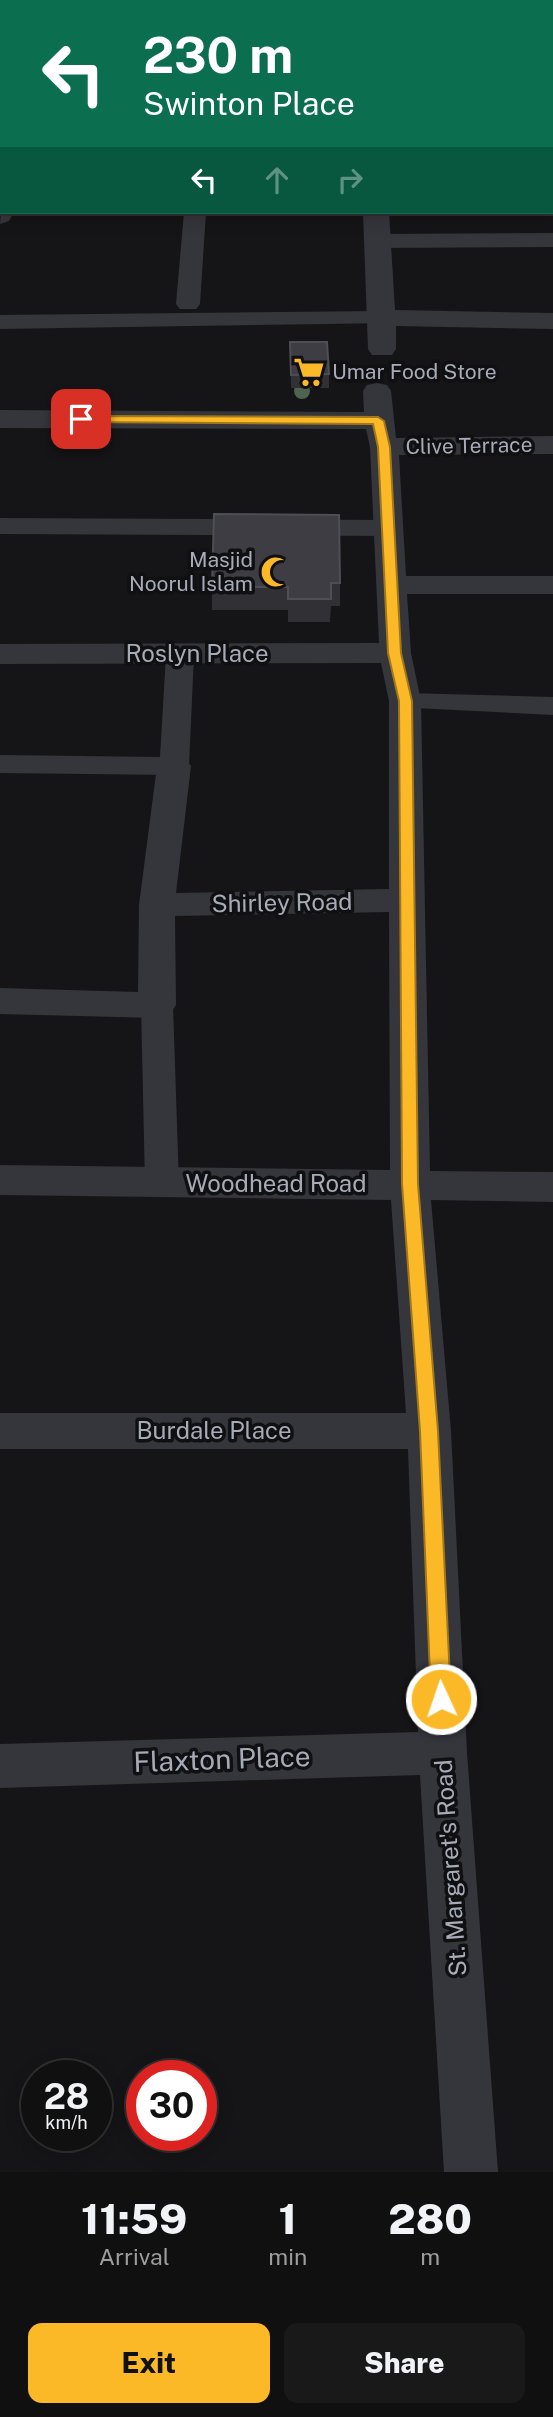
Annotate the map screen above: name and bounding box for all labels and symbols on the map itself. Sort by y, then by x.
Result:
supermarket icon: Umar Food Store [292,355,326,389]
place label: Umar Food Store [332,359,497,384]
pin [51,389,111,449]
street label: Clive Terrace [405,432,533,459]
place label: Masjid Noorul Islam [129,547,253,596]
mosque icon: Masjid Noorul Islam [259,555,293,589]
street label: Roslyn Place [125,639,269,667]
street label: Shirley Road [211,887,353,917]
street label: Woodhead Road [186,1169,366,1197]
street label: Burdale Place [136,1416,292,1444]
position arrow [404,1662,478,1736]
street label: Flaxton Place [133,1739,311,1778]
street label: St. Margaret's Road [428,1759,472,1977]
speed limit sign: 30 [126,2060,217,2151]

